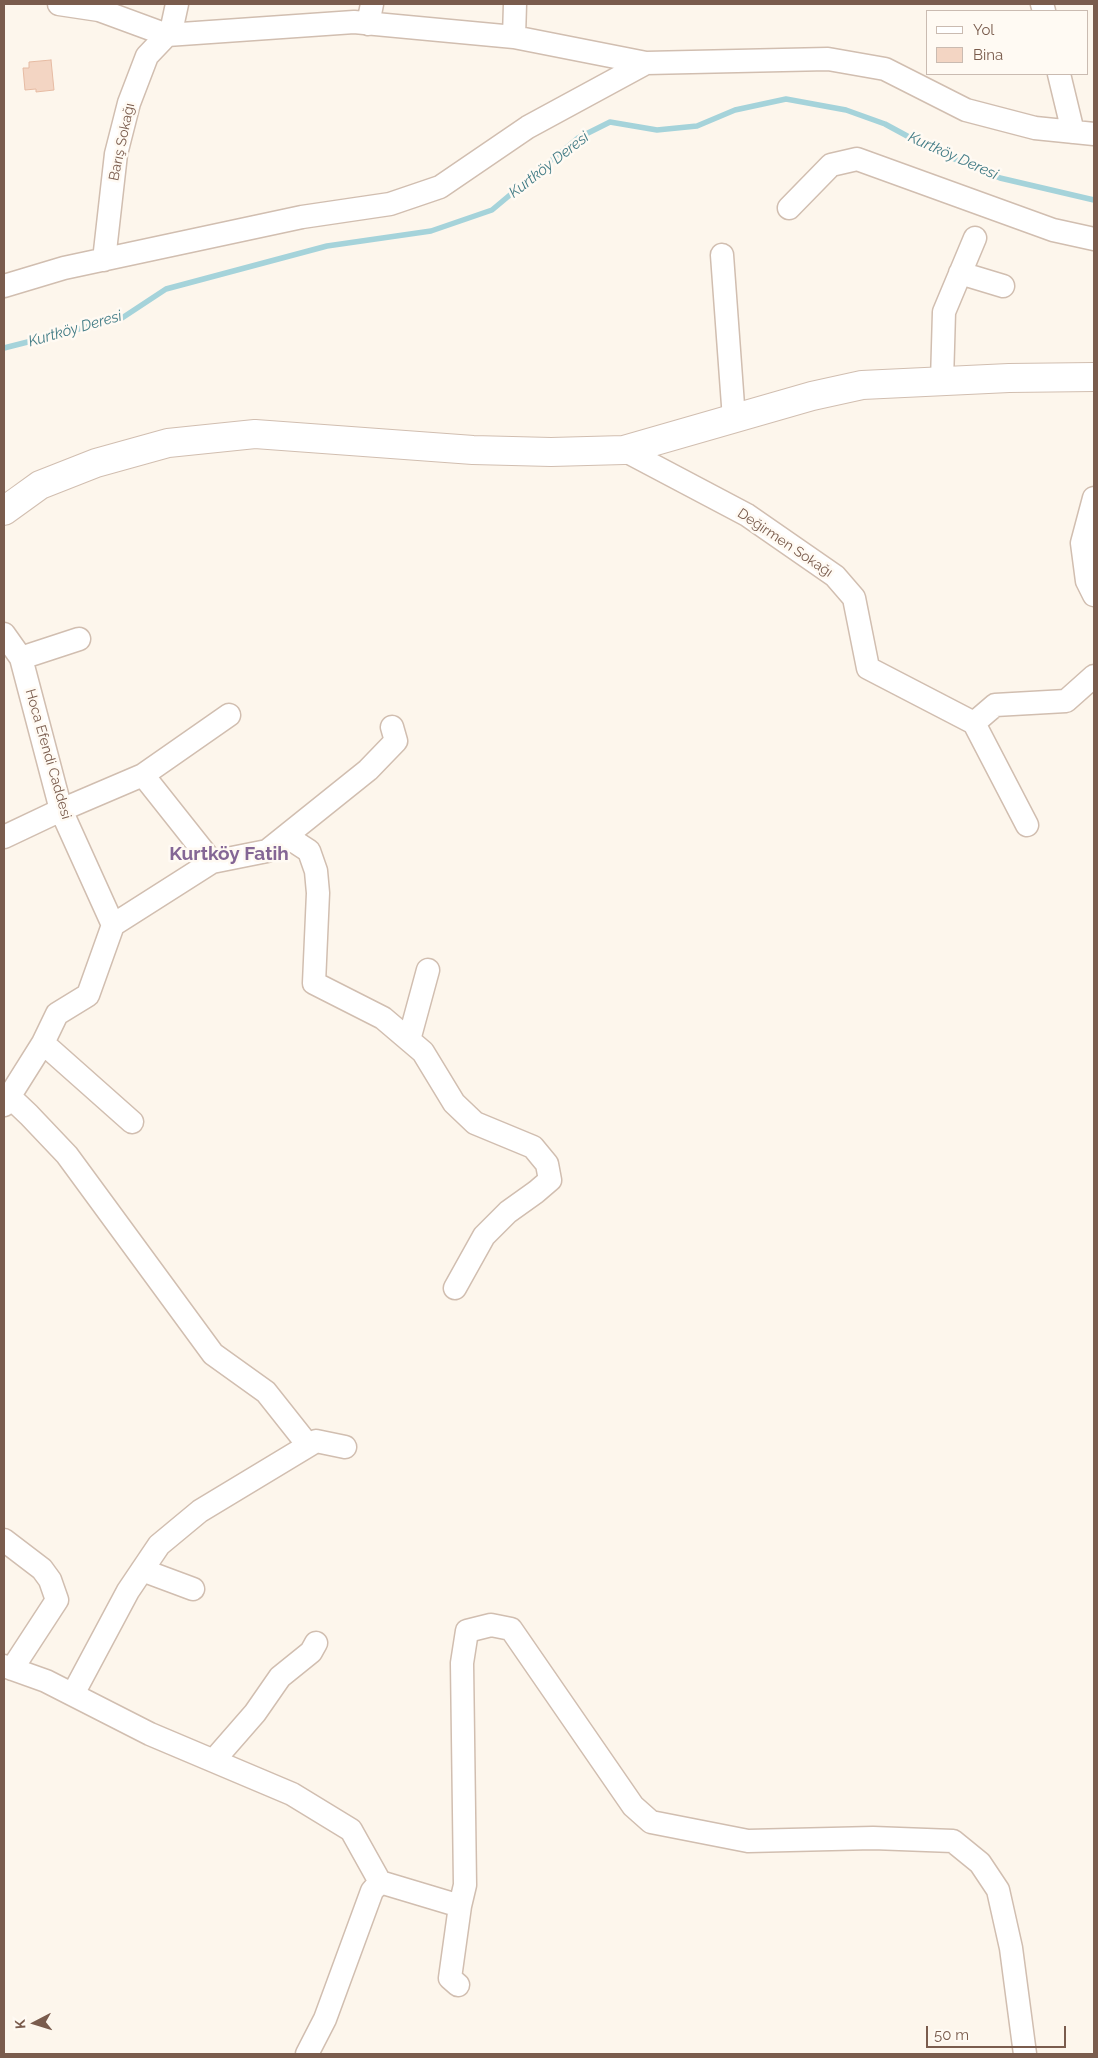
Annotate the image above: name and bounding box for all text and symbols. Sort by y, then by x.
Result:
legend [926,10,1088,75]
text: Yol [973,21,994,39]
text: Bina [973,46,1003,64]
street label: Barış Sokağı [106,102,138,182]
water label: Kurtköy Deresi [506,128,592,202]
water label: Kurtköy Deresi [905,128,1001,184]
water label: Kurtköy Deresi [26,307,124,351]
street label: Değirmen Sokağı [734,505,836,581]
street label: Hoca Efendi Caddesi [21,687,75,821]
district label: Kurtköy Fatih [169,843,289,865]
north arrow [10,1998,60,2048]
scale bar [928,2016,1068,2048]
text: K [12,2019,28,2030]
text: 50 m [934,2026,969,2044]

